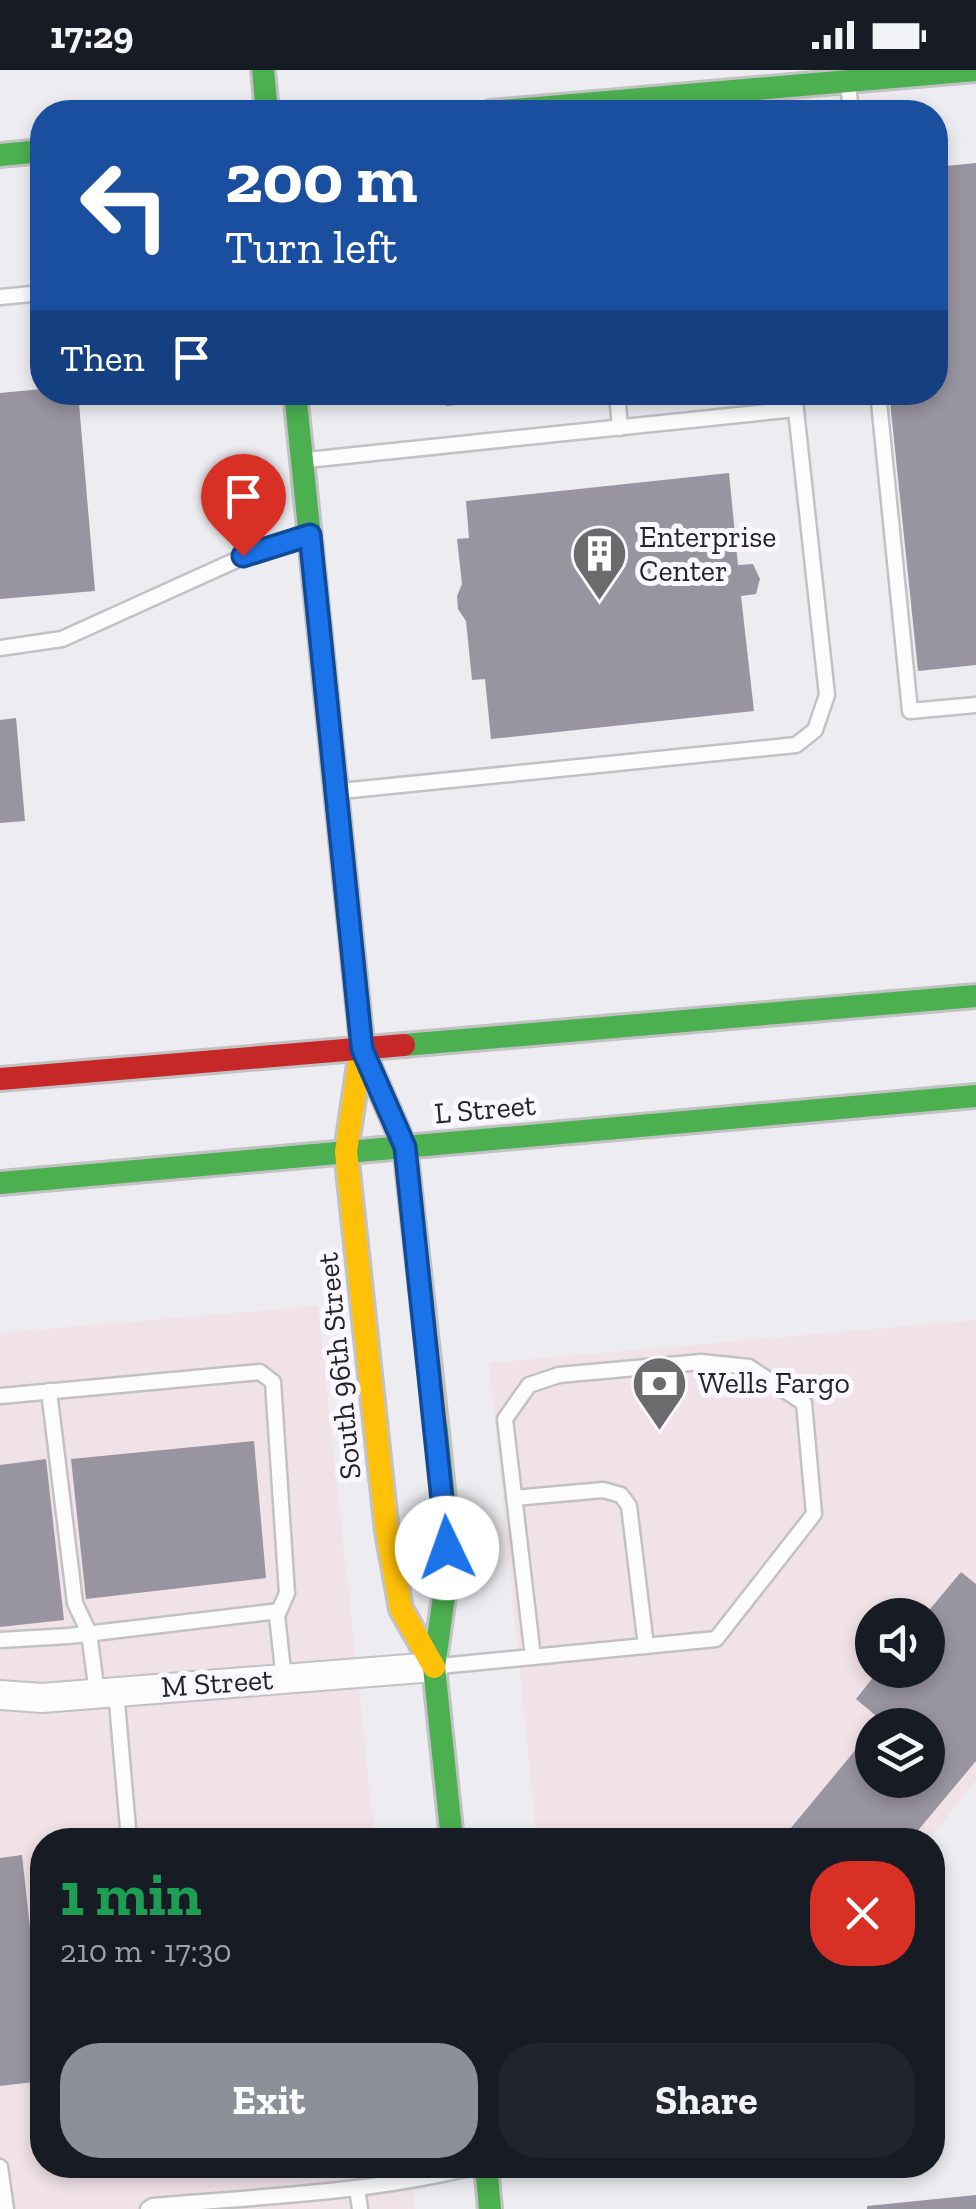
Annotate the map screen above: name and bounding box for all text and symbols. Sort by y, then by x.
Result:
text: 17:29 [50,12,134,58]
text: 200 m [225,136,418,220]
icon: left [60,140,190,270]
text: Turn left [225,221,397,275]
icon: arrive [164,330,219,385]
text: Then [60,335,144,381]
pin [201,454,286,557]
icon: arrive [216,469,271,524]
place label: Enterprise Center [639,519,776,589]
building icon: Enterprise Center [570,524,630,603]
street label: L Street [433,1087,537,1131]
street label: South 96th Street [309,1251,369,1481]
bank icon: Wells Fargo [629,1353,689,1432]
place label: Wells Fargo [698,1365,850,1401]
position arrow [395,1496,499,1600]
map controls [855,1598,945,1798]
button: sound [855,1598,945,1688]
street label: M Street [160,1661,274,1705]
button: layers [855,1708,945,1798]
text: 1 min [60,1858,202,1930]
button: close [810,1861,915,1966]
text: 210 m · 17:30 [60,1932,232,1970]
button: Exit [60,2043,478,2158]
button: Share [498,2043,915,2158]

